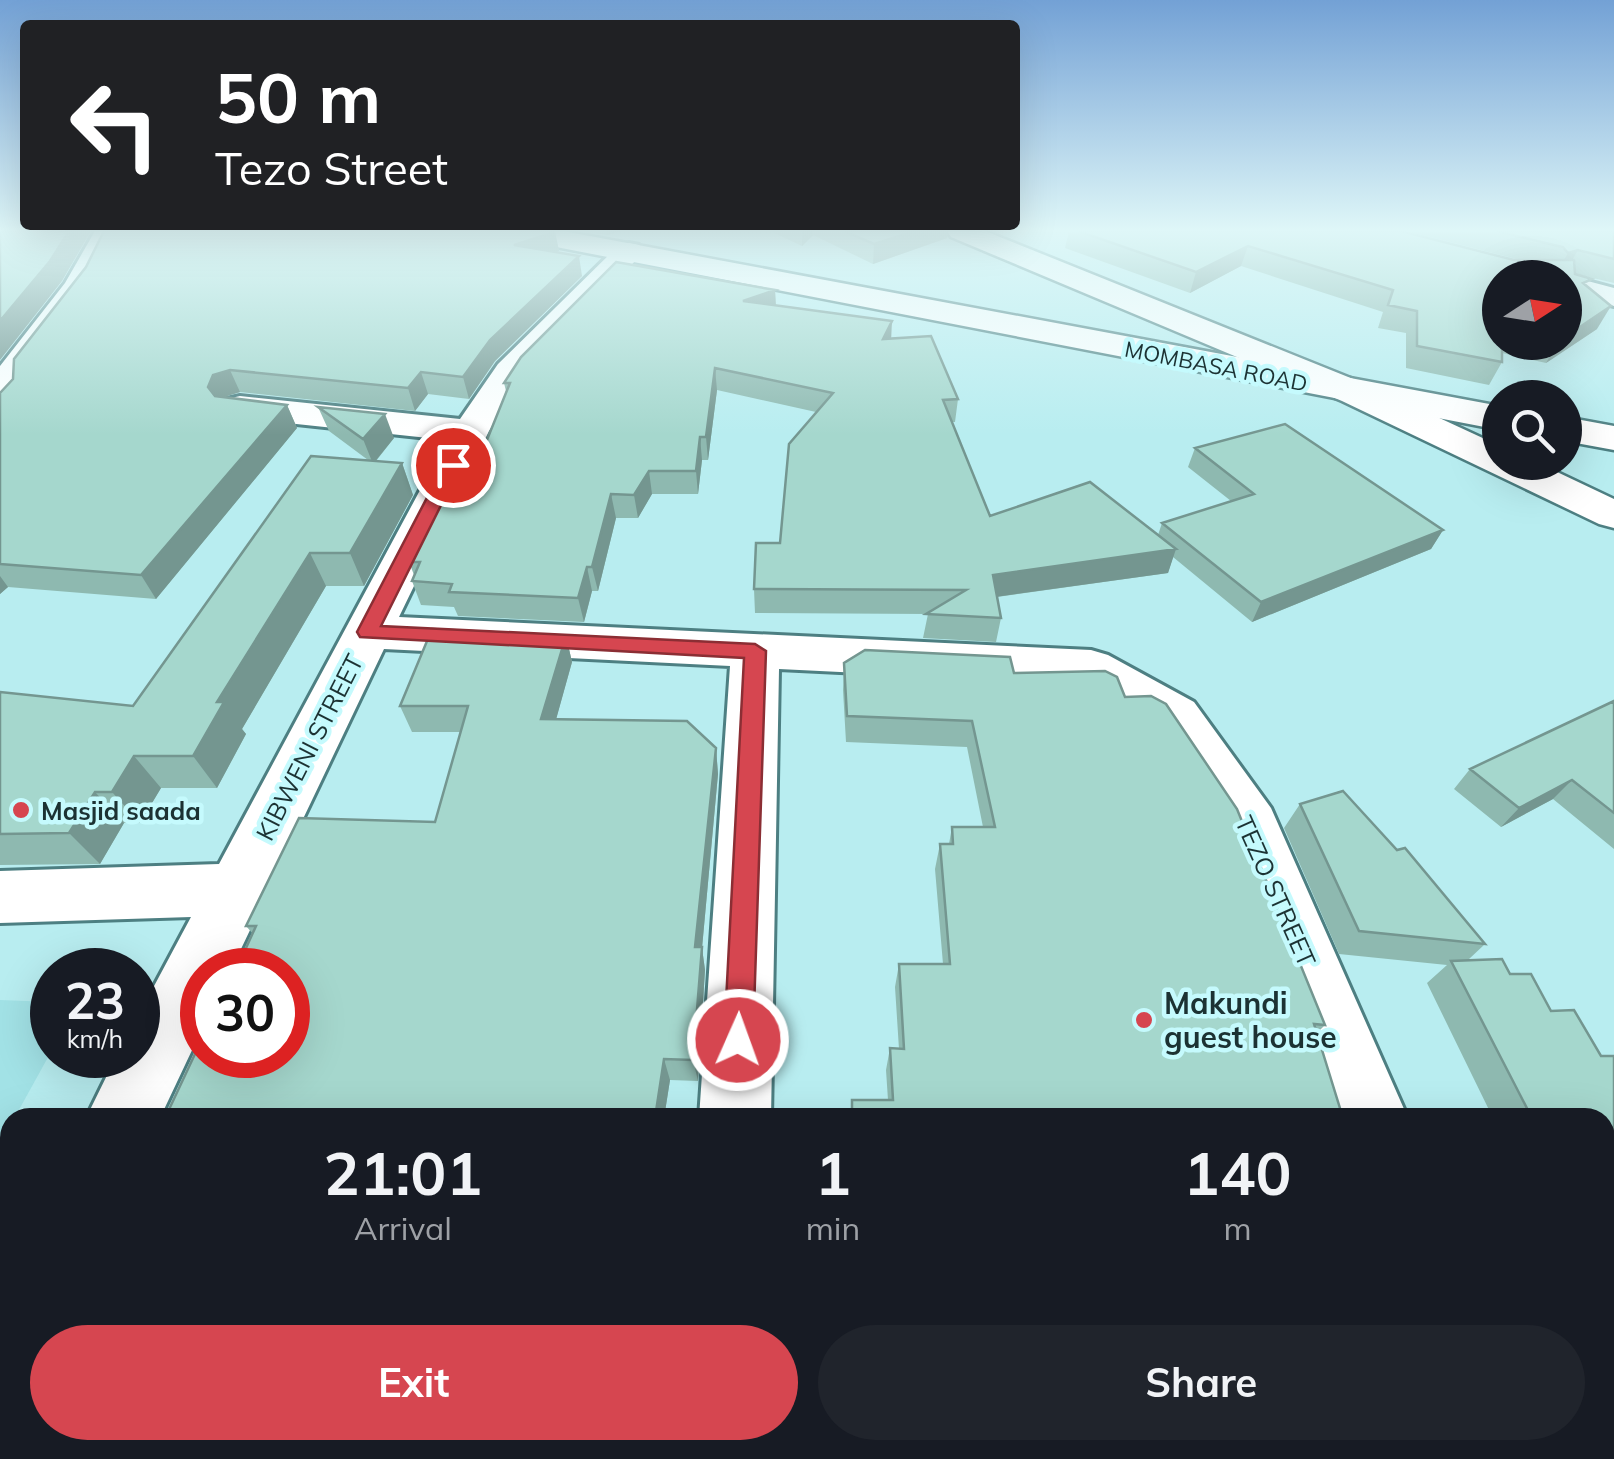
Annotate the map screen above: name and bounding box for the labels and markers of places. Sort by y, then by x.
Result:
pin [411,423,496,508]
place label: Masjid saada [41,795,201,826]
marker: Masjid saada [10,799,32,821]
place label: Makundi guest house [1164,984,1337,1056]
marker: Makundi guest house [1133,1009,1155,1031]

